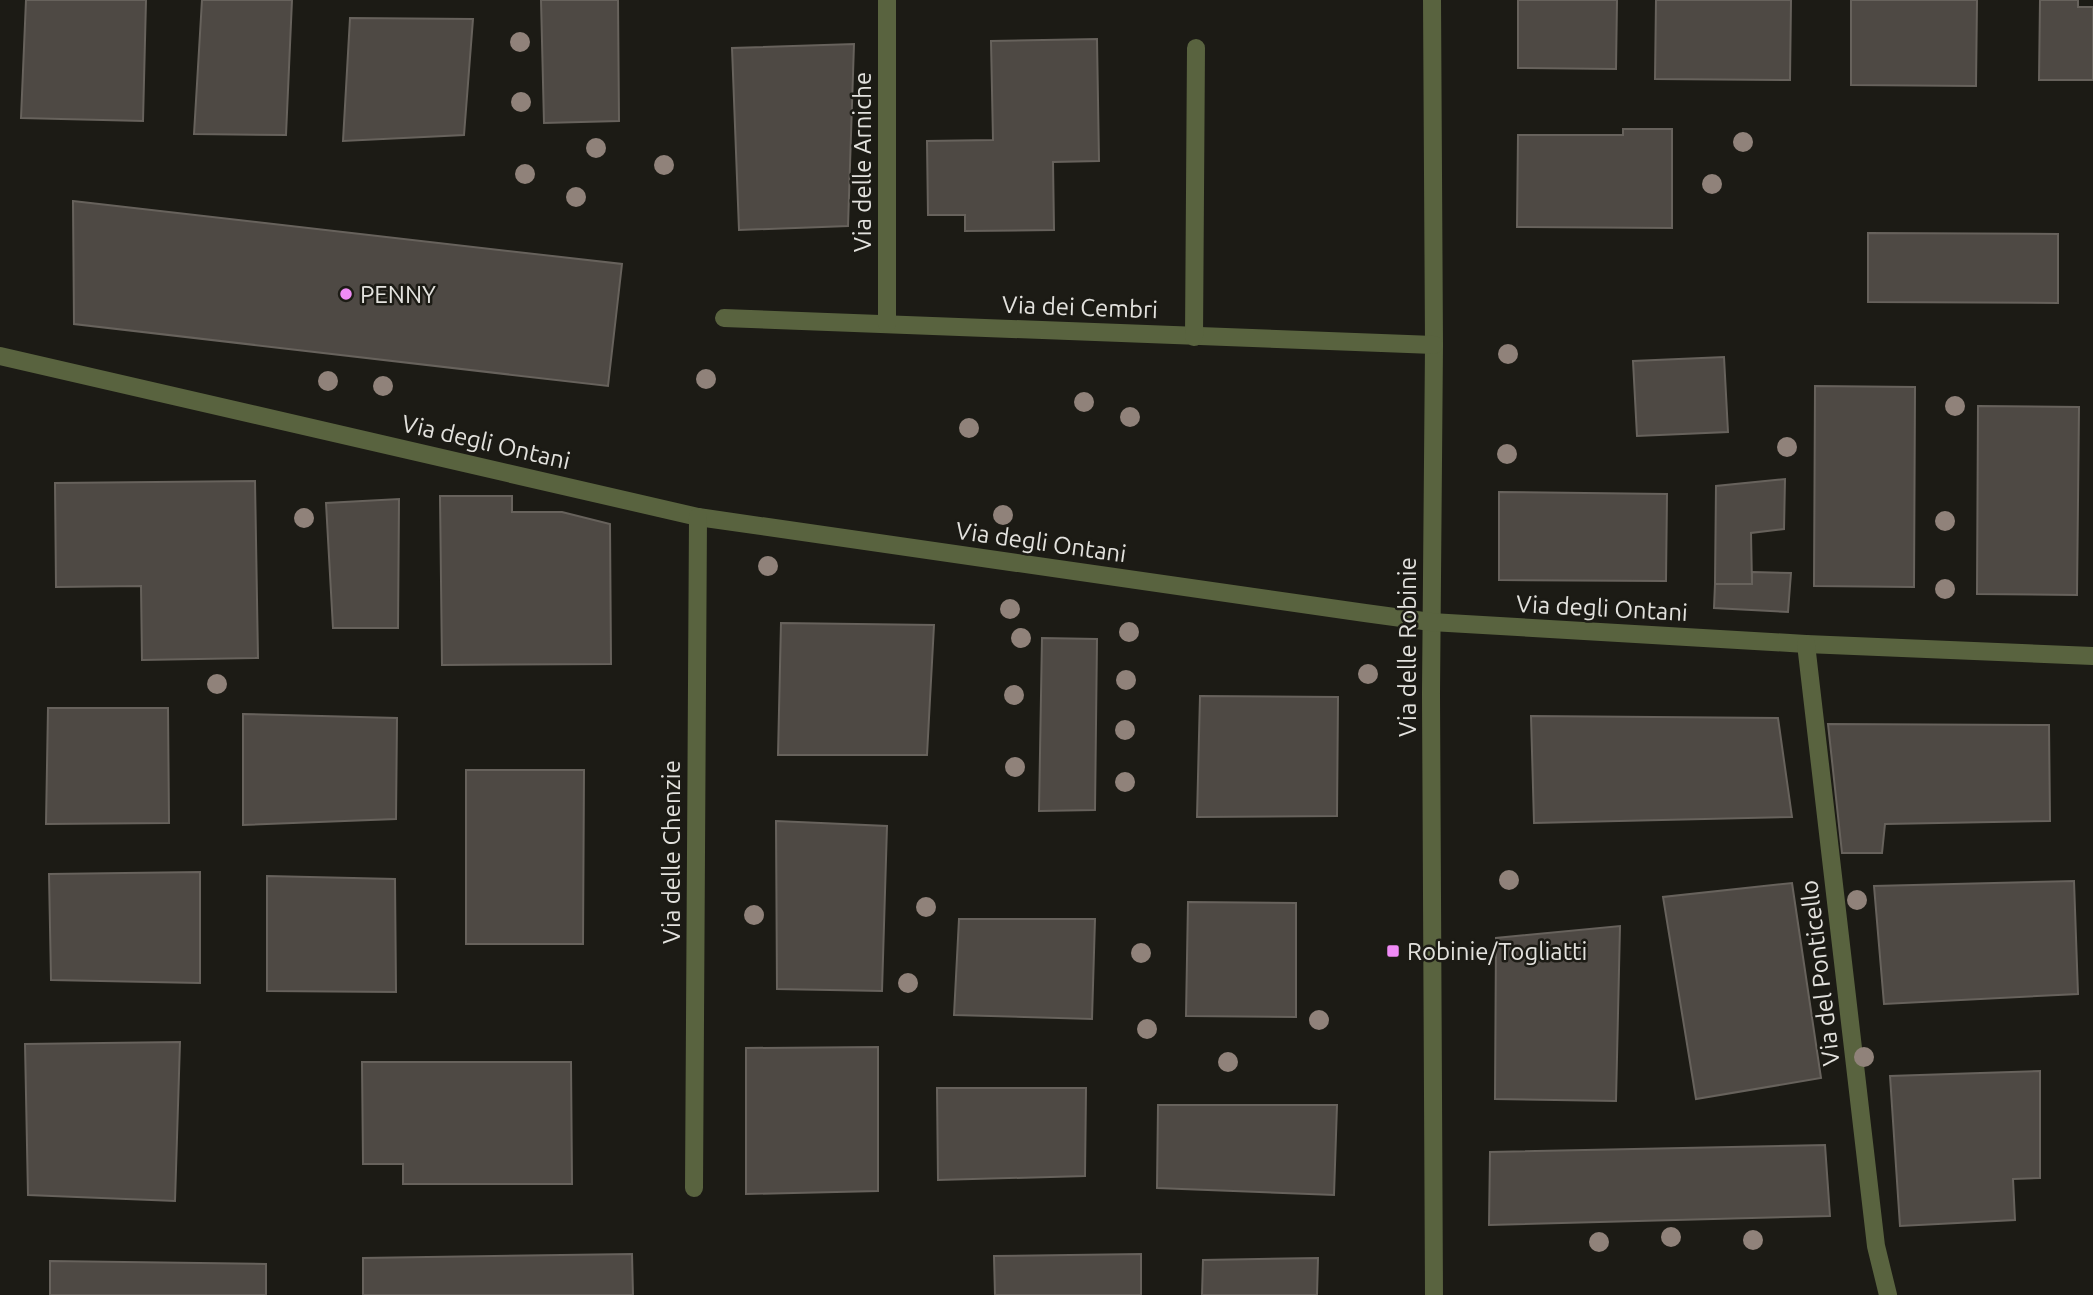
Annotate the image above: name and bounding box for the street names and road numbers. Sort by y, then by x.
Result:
street label: Via delle Arniche [849,72,876,252]
street label: Via dei Cembri [1002,291,1158,323]
street label: Via degli Ontani [399,410,573,474]
street label: Via degli Ontani [954,517,1128,567]
street label: Via delle Robinie [1394,557,1421,737]
street label: Via degli Ontani [1515,590,1689,626]
street label: Via delle Chenzie [658,760,685,944]
street label: Via del Ponticello [1795,879,1845,1067]

